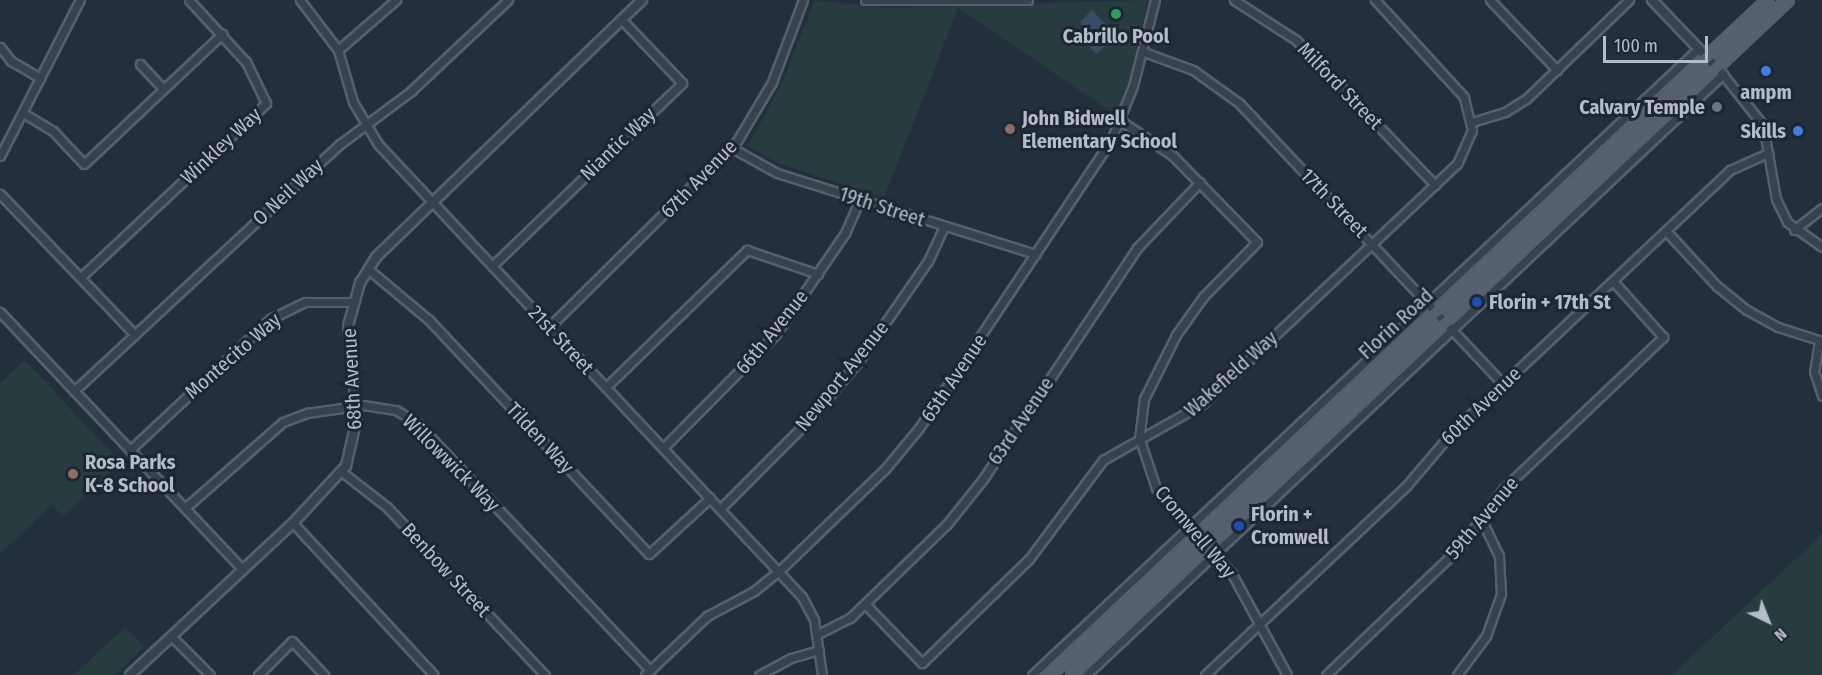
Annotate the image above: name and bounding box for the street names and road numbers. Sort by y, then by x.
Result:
street label: Milford Street [1292,37,1388,135]
street label: Niantic Way [575,102,661,186]
street label: Winkley Way [176,103,266,189]
street label: 67th Avenue [656,135,742,223]
street label: O Neil Way [248,154,328,230]
street label: 17th Street [1295,163,1373,243]
street label: 19th Street [836,182,928,232]
street label: Florin Road [1354,284,1438,364]
street label: 66th Avenue [731,285,813,379]
street label: 21st Street [523,301,599,379]
street label: Montecito Way [180,308,286,404]
street label: Newport Avenue [790,316,894,436]
street label: Wakefield Way [1180,326,1282,422]
street label: 68th Avenue [337,328,367,430]
street label: 65th Avenue [916,330,992,426]
street label: 60th Avenue [1436,362,1526,450]
street label: 63rd Avenue [983,373,1059,469]
street label: Tilden Way [501,398,579,478]
street label: Willowwick Way [397,409,505,517]
street label: 59th Avenue [1441,472,1523,564]
street label: Cromwell Way [1149,481,1241,583]
street label: Benbow Street [396,518,496,622]

